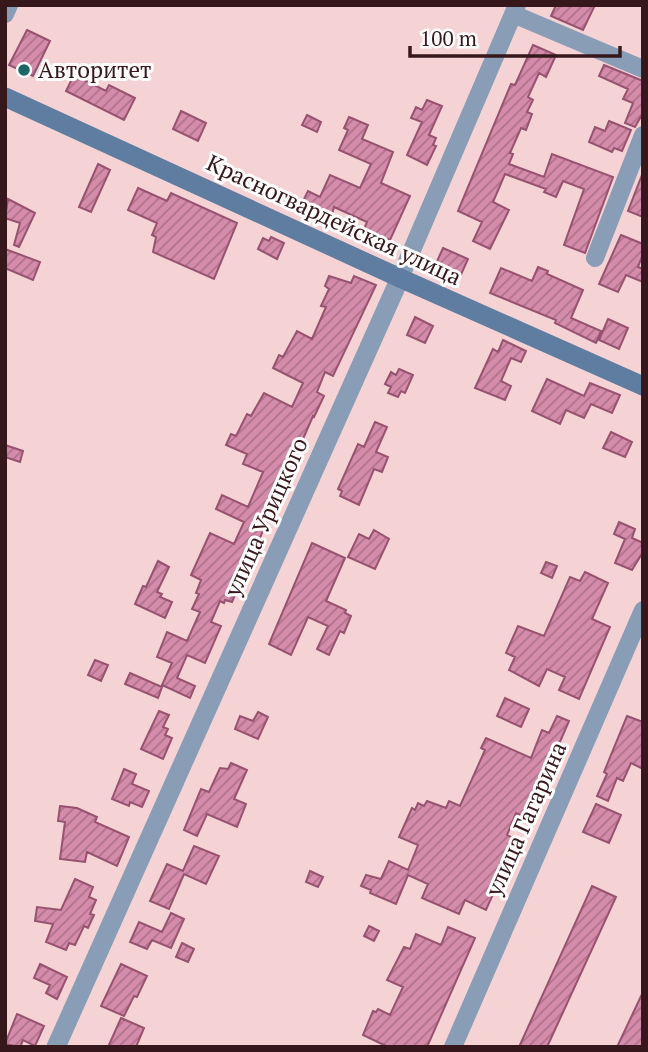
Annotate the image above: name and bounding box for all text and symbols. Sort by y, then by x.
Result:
scale bar [410,14,620,58]
text: 100 m [420,24,477,52]
place label: Авторитет [38,54,151,85]
marker: Авторитет [16,62,32,78]
street label: Красногвардейская улица [202,147,467,292]
street label: улица Урицкого [216,432,314,602]
street label: улица Гагарина [477,736,574,902]

